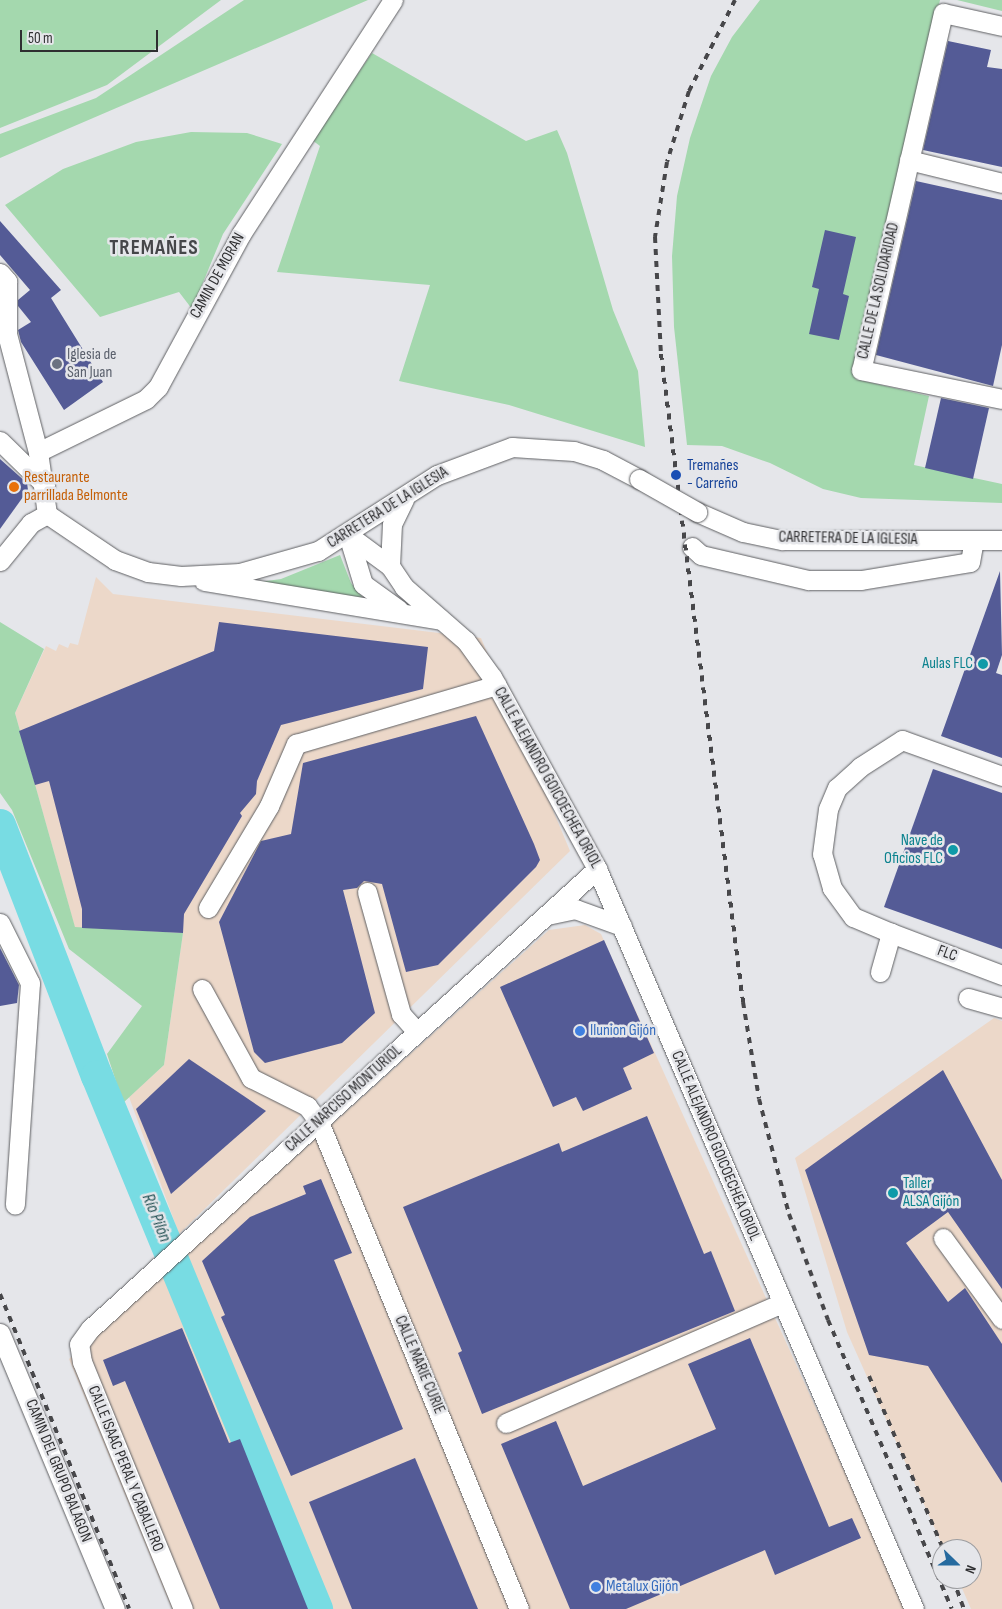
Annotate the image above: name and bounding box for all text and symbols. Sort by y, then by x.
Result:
scale bar [22,20,160,52]
text: 50 m [28,29,53,48]
street label: CALLE DE LA SOLIDARIDAD [854,221,904,361]
street label: CAMIN DE MORAN [187,230,249,322]
district label: TREMAÑES [108,235,200,261]
place label: Iglesia de San Juan [67,345,117,383]
marker: Iglesia de San Juan [51,358,63,370]
place label: Tremañes - Carreño [687,456,739,494]
street label: CARRETERA DE LA IGLESIA [324,463,452,553]
place label: Restaurante parrillada Belmonte [24,468,128,506]
marker: Tremañes - Carreño [669,468,683,482]
marker: Restaurante parrillada Belmonte [8,481,20,493]
street label: CARRETERA DE LA IGLESIA [778,528,918,550]
place label: Aulas FLC [922,654,973,674]
marker: Aulas FLC [977,658,989,670]
street label: CALLE ALEJANDRO GOICOECHEA ORIOL [489,684,605,872]
place label: Nave de Oficios FLC [884,831,943,869]
marker: Nave de Oficios FLC [947,844,959,856]
street label: FLC [934,942,960,966]
place label: Ilunion Gijón [590,1021,656,1041]
marker: Ilunion Gijón [574,1025,586,1037]
street label: CALLE NARCISO MONTURIOL [282,1042,406,1156]
street label: CALLE ALEJANDRO GOICOECHEA ORIOL [666,1048,764,1244]
place label: Taller ALSA Gijón [903,1174,959,1212]
marker: Taller ALSA Gijón [887,1187,899,1199]
water label: Río Pilón [137,1191,175,1245]
street label: CALLE MARIE CURIE [390,1313,448,1417]
street label: CALLE ISAAC PERAL Y CABALLERO [83,1383,167,1555]
street label: CAMIN DEL GRUPO BALAGON [21,1397,95,1545]
north arrow [932,1539,982,1589]
text: N [961,1563,980,1576]
place label: Metalux Gijón [606,1577,678,1597]
marker: Metalux Gijón [590,1581,602,1593]

